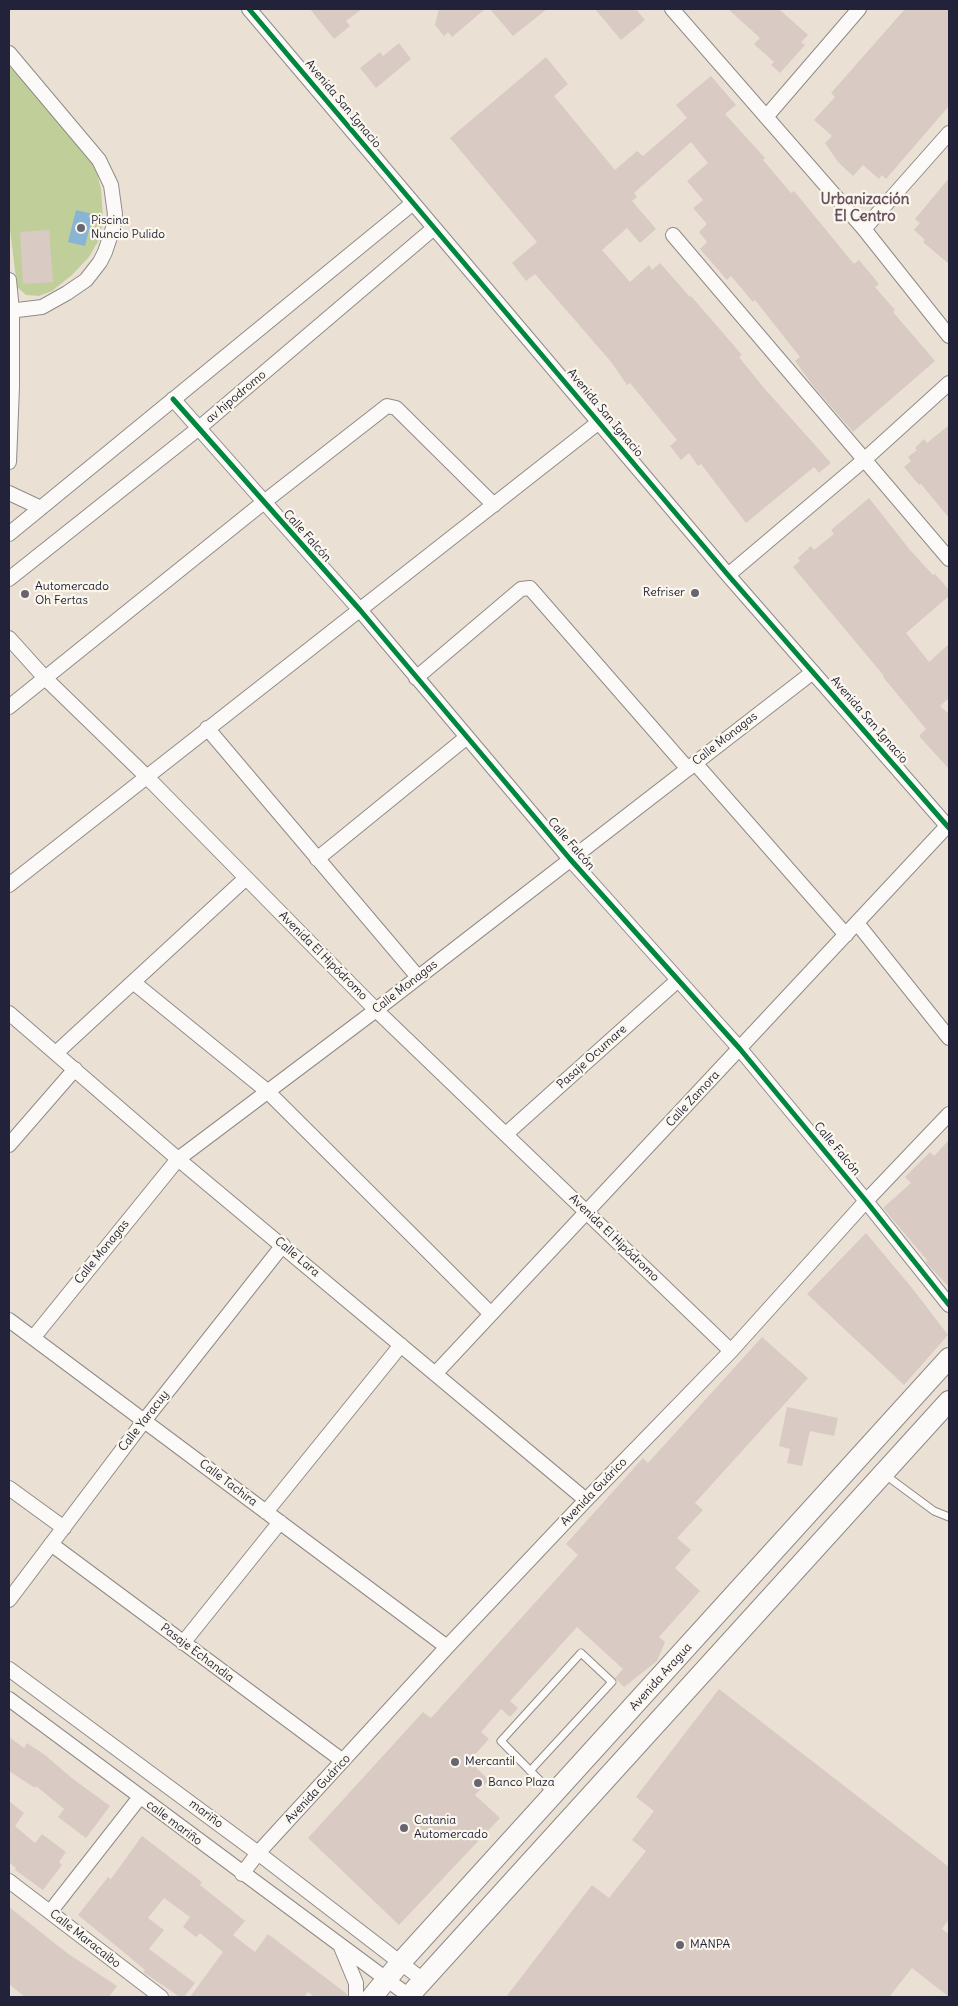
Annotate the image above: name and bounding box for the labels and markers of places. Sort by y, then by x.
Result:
place label: Piscina Nuncio Pulido [91,214,165,242]
marker: Piscina Nuncio Pulido [75,222,87,234]
place label: Automercado Oh Fertas [35,580,109,608]
place label: Refriser [643,586,685,600]
marker: Refriser [689,587,701,599]
marker: Automercado Oh Fertas [19,588,31,600]
place label: Mercantil [465,1755,515,1769]
marker: Mercantil [449,1756,461,1768]
place label: Banco Plaza [488,1776,555,1790]
marker: Banco Plaza [472,1777,484,1789]
place label: Catania Automercado [414,1814,488,1842]
marker: Catania Automercado [398,1822,410,1834]
place label: MANPA [690,1938,730,1952]
marker: MANPA [674,1939,686,1951]

